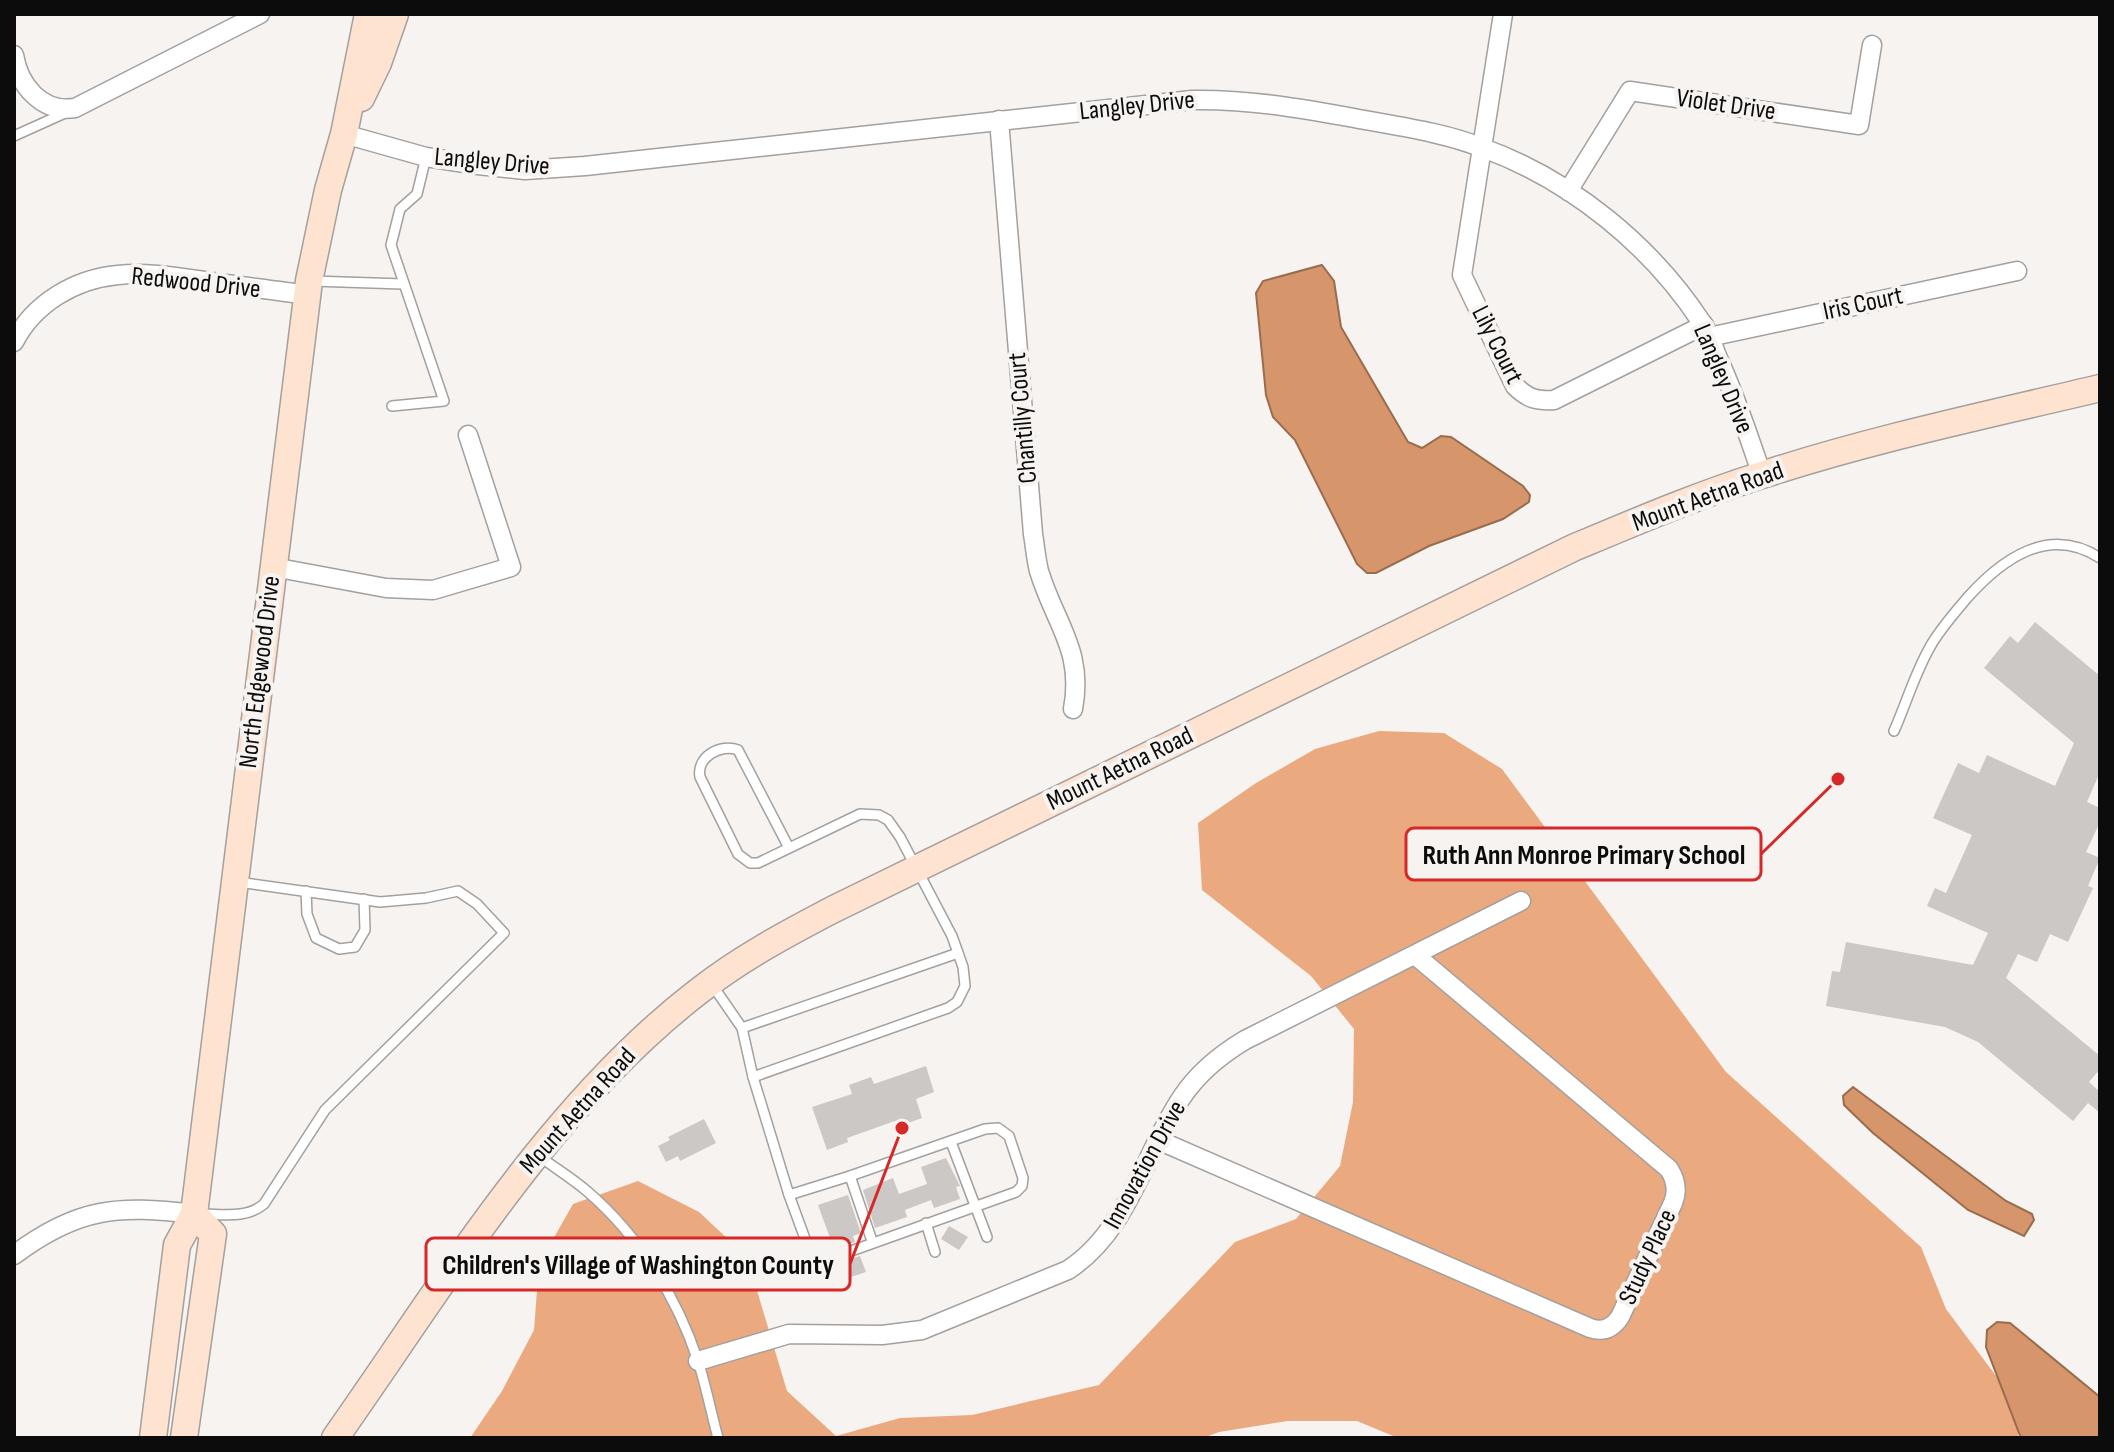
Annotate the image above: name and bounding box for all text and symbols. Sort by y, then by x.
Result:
street label: Violet Drive [1674,83,1778,127]
street label: Langley Drive [1078,85,1196,127]
street label: Langley Drive [433,142,551,182]
street label: Redwood Drive [130,261,262,305]
street label: Iris Court [1820,280,1906,328]
street label: Lily Court [1464,301,1530,389]
street label: Langley Drive [1686,320,1760,438]
street label: Chantilly Court [1002,351,1044,485]
street label: Mount Aetna Road [1628,455,1788,539]
street label: North Edgewood Drive [233,574,287,770]
street label: Mount Aetna Road [1042,720,1198,818]
callout: Ruth Ann Monroe Primary School [1406,828,1761,880]
text: Ruth Ann Monroe Primary School [1422,839,1746,872]
street label: Mount Aetna Road [513,1042,643,1180]
street label: Innovation Drive [1097,1095,1193,1235]
street label: Study Place [1613,1204,1683,1310]
callout: Children's Village of Washington County [426,1238,850,1290]
text: Children's Village of Washington County [442,1249,834,1282]

